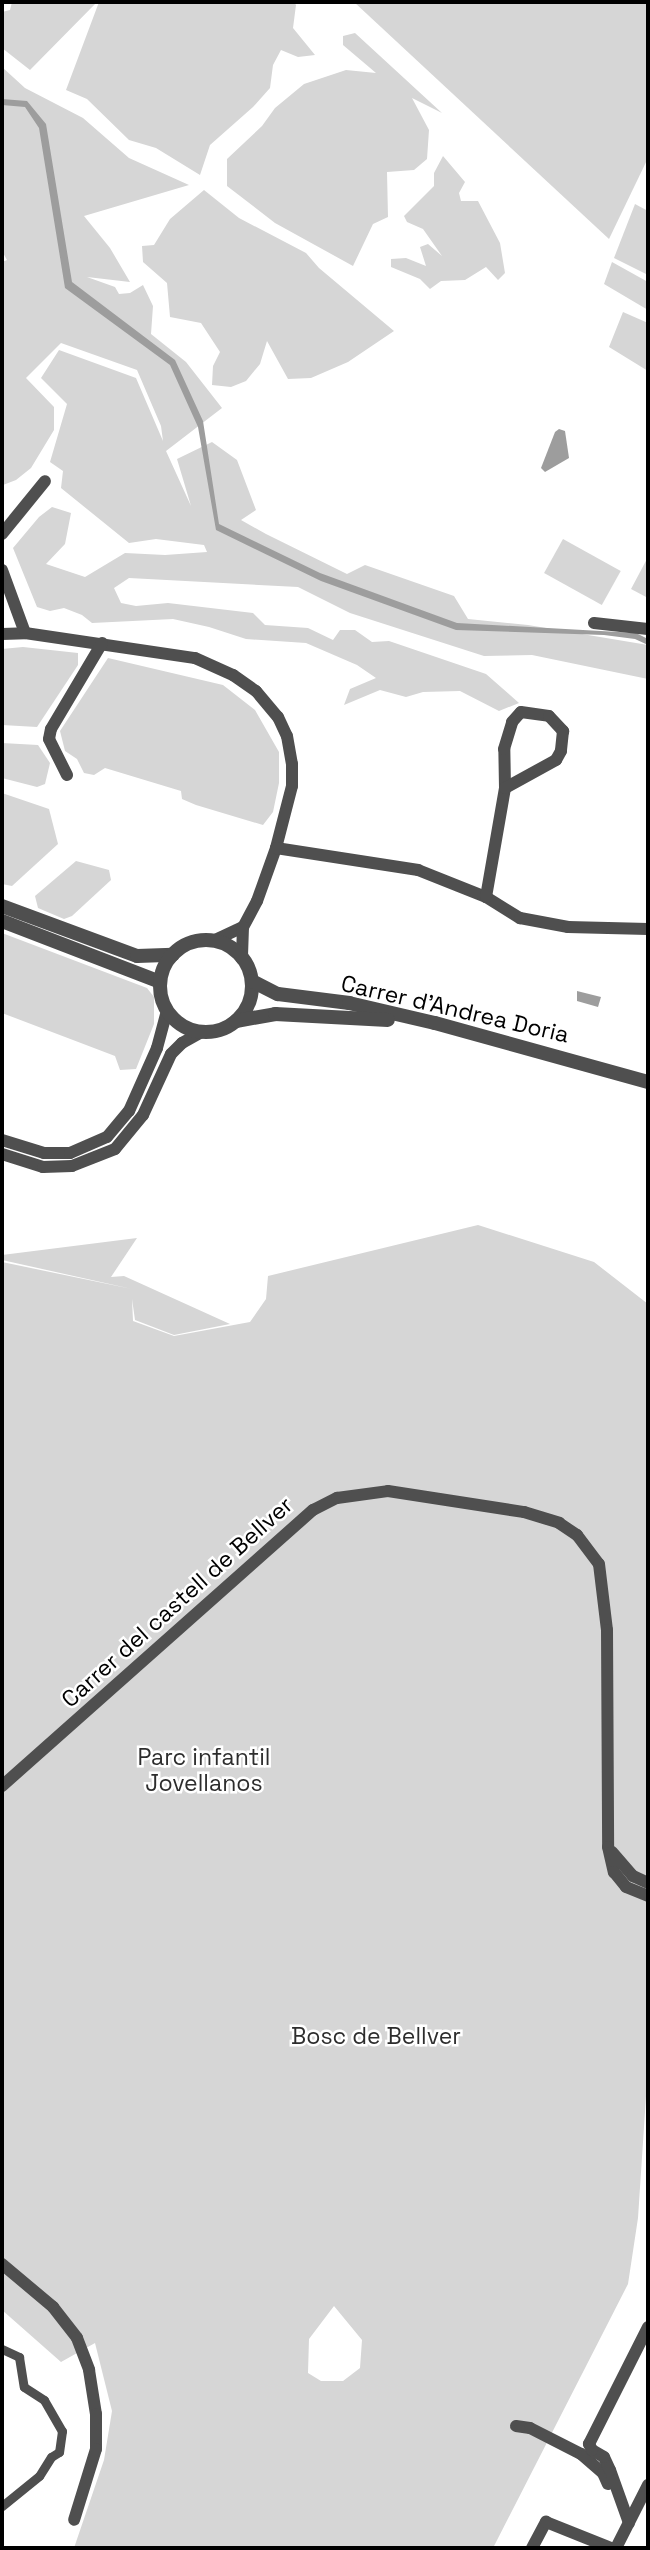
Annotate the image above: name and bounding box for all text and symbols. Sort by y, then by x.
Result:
street label: Carrer d'Andrea Doria [338,969,572,1049]
street label: Carrer del castell de Bellver [56,1491,298,1713]
park label: Parc infantil Jovellanos [138,1743,270,1797]
park label: Bosc de Bellver [291,2022,461,2050]

